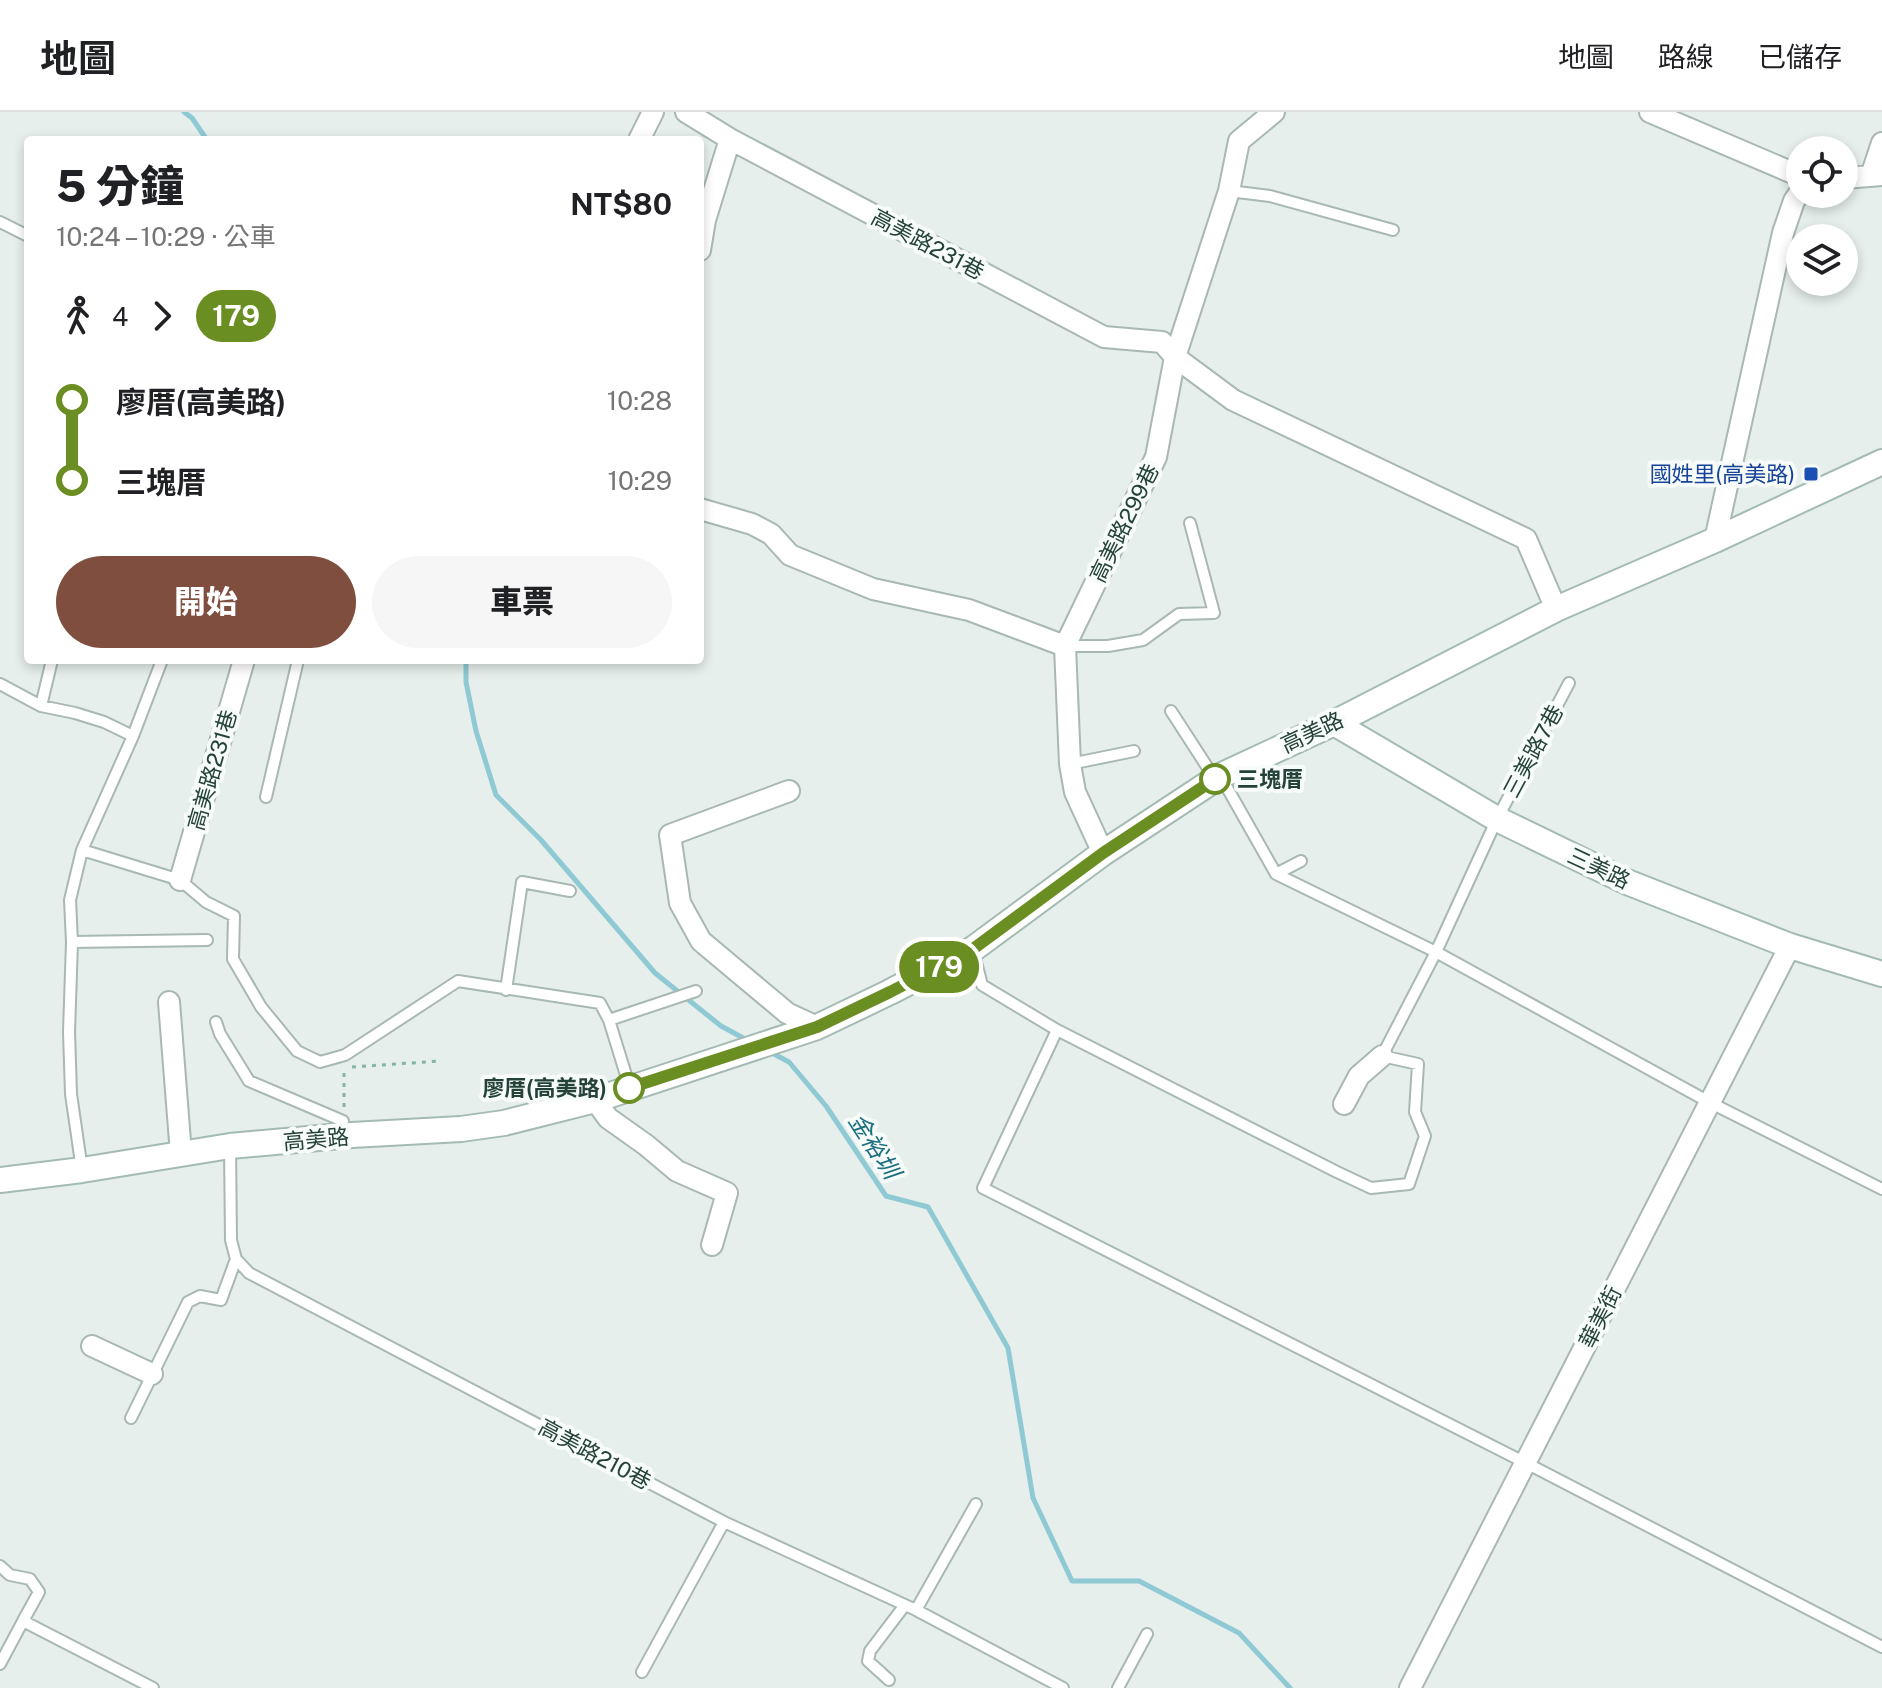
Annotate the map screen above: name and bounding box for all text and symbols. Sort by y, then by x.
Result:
text: 地圖 [40,36,116,81]
text: 地圖 [1558,40,1614,73]
text: 路線 [1658,40,1714,73]
text: 已儲存 [1758,40,1842,73]
map controls [1786,136,1858,296]
button: locate [1786,136,1858,208]
text: 5 分鐘 [56,160,184,212]
text: NT$80 [570,186,672,222]
street label: 高美路231巷 [867,203,989,285]
text: 10:24 – 10:29 · 公車 [56,221,276,252]
button: layers [1786,224,1858,296]
icon: walk [56,294,100,338]
icon: forward [140,294,184,338]
text: 179 [212,299,260,332]
text: 4 [112,301,128,332]
text: 廖厝(高美路) [116,384,286,420]
text: 10:28 [607,385,672,416]
street label: 高美路299巷 [1084,460,1164,586]
place label: 國姓里(高美路) [1650,461,1795,487]
text: 三塊厝 [116,464,206,500]
text: 10:29 [607,465,672,496]
marker: 國姓里(高美路) [1802,465,1820,483]
button: 開始 [56,556,356,648]
button: 車票 [372,556,672,648]
street label: 三美路7巷 [1498,700,1568,802]
street label: 高美路 [1277,706,1347,758]
street label: 高美路231巷 [182,707,242,833]
marker: 三塊厝 [1200,764,1230,794]
place label: 三塊厝 [1237,766,1303,792]
street label: 三美路 [1564,842,1634,894]
line badge: 179 [893,941,985,993]
text: 179 [915,950,963,983]
marker: 廖厝(高美路) [614,1073,644,1103]
place label: 廖厝(高美路) [482,1075,607,1101]
water label: 金裕圳 [843,1108,908,1186]
street label: 高美路 [282,1123,350,1155]
street label: 華美街 [1573,1282,1627,1352]
street label: 高美路210巷 [534,1414,656,1494]

